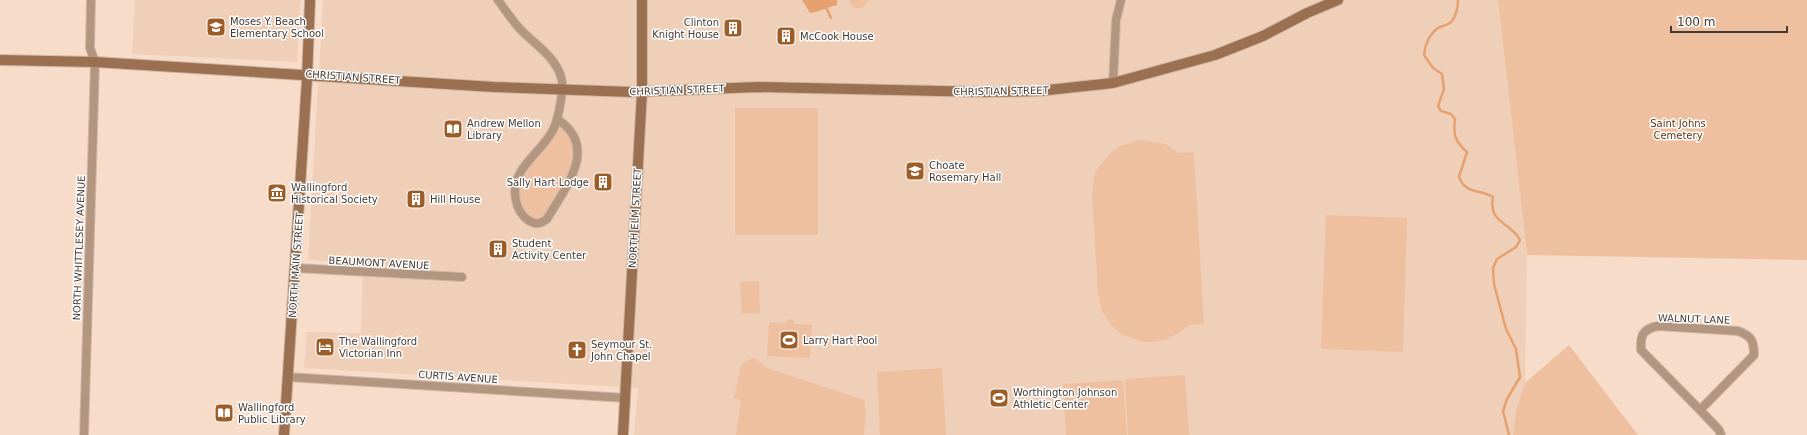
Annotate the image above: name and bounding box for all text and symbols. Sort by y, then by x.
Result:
scale bar [1671,8,1787,34]
text: 100 m [1677,15,1715,29]
school or university icon: Moses Y. Beach Elementary School [205,16,227,38]
place label: Moses Y. Beach Elementary School [230,16,324,39]
place label: Clinton Knight House [652,17,719,40]
building icon: Clinton Knight House [722,17,744,39]
building icon: McCook House [775,25,797,47]
place label: McCook House [800,31,874,42]
street label: CHRISTIAN STREET [305,68,402,86]
street label: CHRISTIAN STREET [629,83,726,97]
street label: CHRISTIAN STREET [953,85,1050,97]
library icon: Andrew Mellon Library [442,118,464,140]
place label: Andrew Mellon Library [467,118,541,141]
park label: Saint Johns Cemetery [1650,118,1706,141]
school or university icon: Choate Rosemary Hall [904,160,926,182]
place label: Choate Rosemary Hall [929,160,1001,183]
street label: NORTH ELM STREET [627,167,643,268]
building icon: Sally Hart Lodge [592,171,614,193]
street label: NORTH WHITTLESEY AVENUE [71,175,87,321]
place label: Sally Hart Lodge [507,177,589,188]
museum icon: Wallingford Historical Society [266,182,288,204]
place label: Wallingford Historical Society [291,182,378,205]
building icon: Hill House [405,188,427,210]
place label: Hill House [430,194,480,205]
street label: NORTH MAIN STREET [287,211,305,318]
building icon: Student Activity Center [487,238,509,260]
place label: Student Activity Center [512,238,587,261]
street label: BEAUMONT AVENUE [328,255,430,271]
street label: WALNUT LANE [1658,312,1730,326]
sports icon: Larry Hart Pool [778,329,800,351]
place label: Larry Hart Pool [803,335,877,346]
hotel icon: The Wallingford Victorian Inn [314,336,336,358]
place label: The Wallingford Victorian Inn [338,336,417,359]
church icon: Seymour St. John Chapel [566,339,588,361]
place label: Seymour St. John Chapel [590,339,652,362]
street label: CURTIS AVENUE [418,369,498,385]
sports icon: Worthington Johnson Athletic Center [988,387,1010,409]
place label: Worthington Johnson Athletic Center [1013,387,1117,410]
library icon: Wallingford Public Library [213,402,235,424]
place label: Wallingford Public Library [238,402,306,425]

